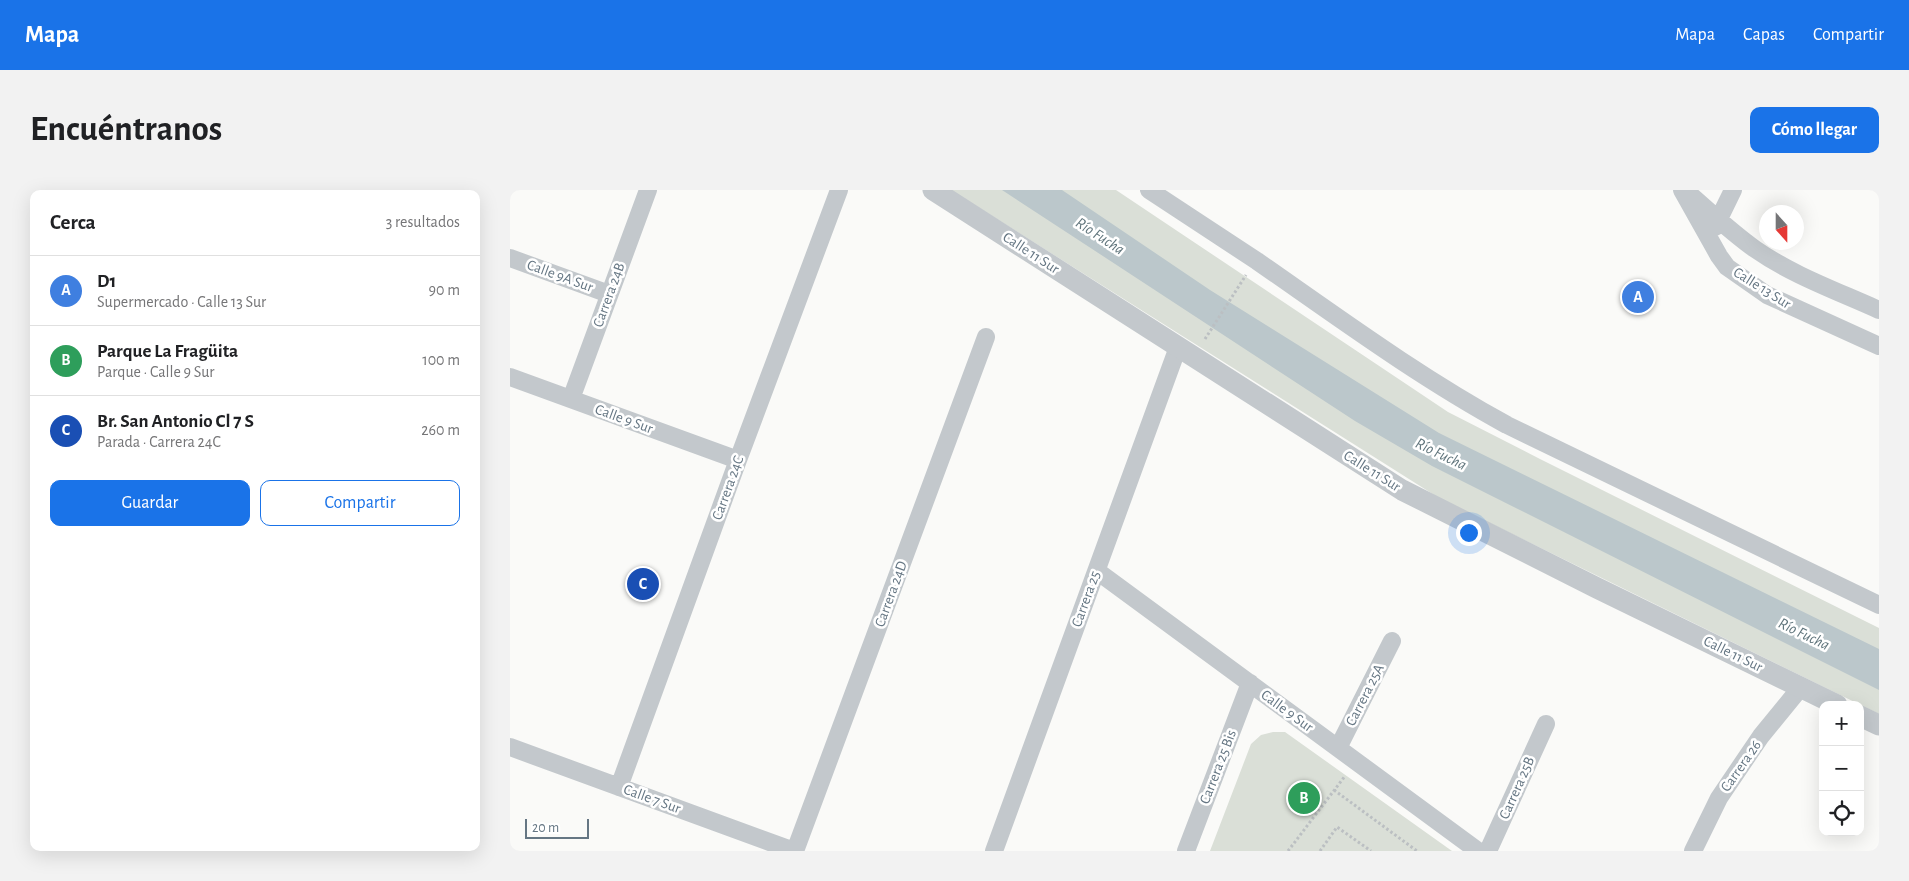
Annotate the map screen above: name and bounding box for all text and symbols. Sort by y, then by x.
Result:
text: Mapa [25,23,79,47]
text: Mapa [1675,26,1715,44]
text: Capas [1743,26,1785,44]
text: Compartir [1813,26,1884,44]
button: Cómo llegar [1750,107,1879,153]
text: Encuéntranos [30,112,222,147]
north arrow [1759,205,1804,250]
text: Cerca [50,212,96,233]
text: 3 resultados [386,214,460,230]
water label: Río Fucha [1073,214,1127,258]
street label: Calle 11 Sur [1000,229,1062,277]
street label: Calle 9A Sur [525,257,595,295]
street label: Carrera 24B [590,261,628,329]
street label: Calle 13 Sur [1731,264,1794,312]
text: D1 [97,272,116,291]
pin: A [1622,278,1654,316]
text: A [61,282,71,298]
text: 90 m [429,282,460,298]
text: Supermercado · Calle 13 Sur [97,294,266,310]
text: Parque La Fragüita [97,342,238,361]
text: B [61,352,71,368]
text: 100 m [422,352,460,368]
text: Parque · Calle 9 Sur [97,364,214,380]
street label: Calle 9 Sur [593,402,655,436]
text: Br. San Antonio Cl 7 S [97,412,254,431]
text: C [62,422,70,438]
text: 260 m [421,422,460,438]
text: Parada · Carrera 24C [97,434,221,450]
water label: Río Fucha [1413,435,1469,473]
street label: Calle 11 Sur [1341,448,1403,494]
street label: Carrera 24C [709,454,747,522]
button: Guardar [50,480,250,526]
button: Compartir [260,480,460,526]
your location [1456,520,1482,546]
street label: Carrera 24D [872,559,910,629]
pin: C [627,565,659,603]
street label: Carrera 25 [1069,569,1103,629]
water label: Río Fucha [1776,615,1832,653]
street label: Calle 11 Sur [1701,633,1765,675]
street label: Carrera 25A [1343,661,1387,728]
street label: Calle 9 Sur [1258,687,1316,735]
map controls [1819,701,1864,836]
button: + [1819,701,1864,746]
street label: Carrera 25 Bis [1197,728,1239,806]
street label: Carrera 26 [1718,737,1764,795]
button: − [1819,746,1864,791]
street label: Carrera 25B [1497,755,1537,821]
pin: B [1288,779,1320,817]
street label: Calle 7 Sur [621,782,683,816]
button: locate [1819,791,1864,836]
scale bar [525,816,589,839]
text: 20 m [532,821,559,835]

